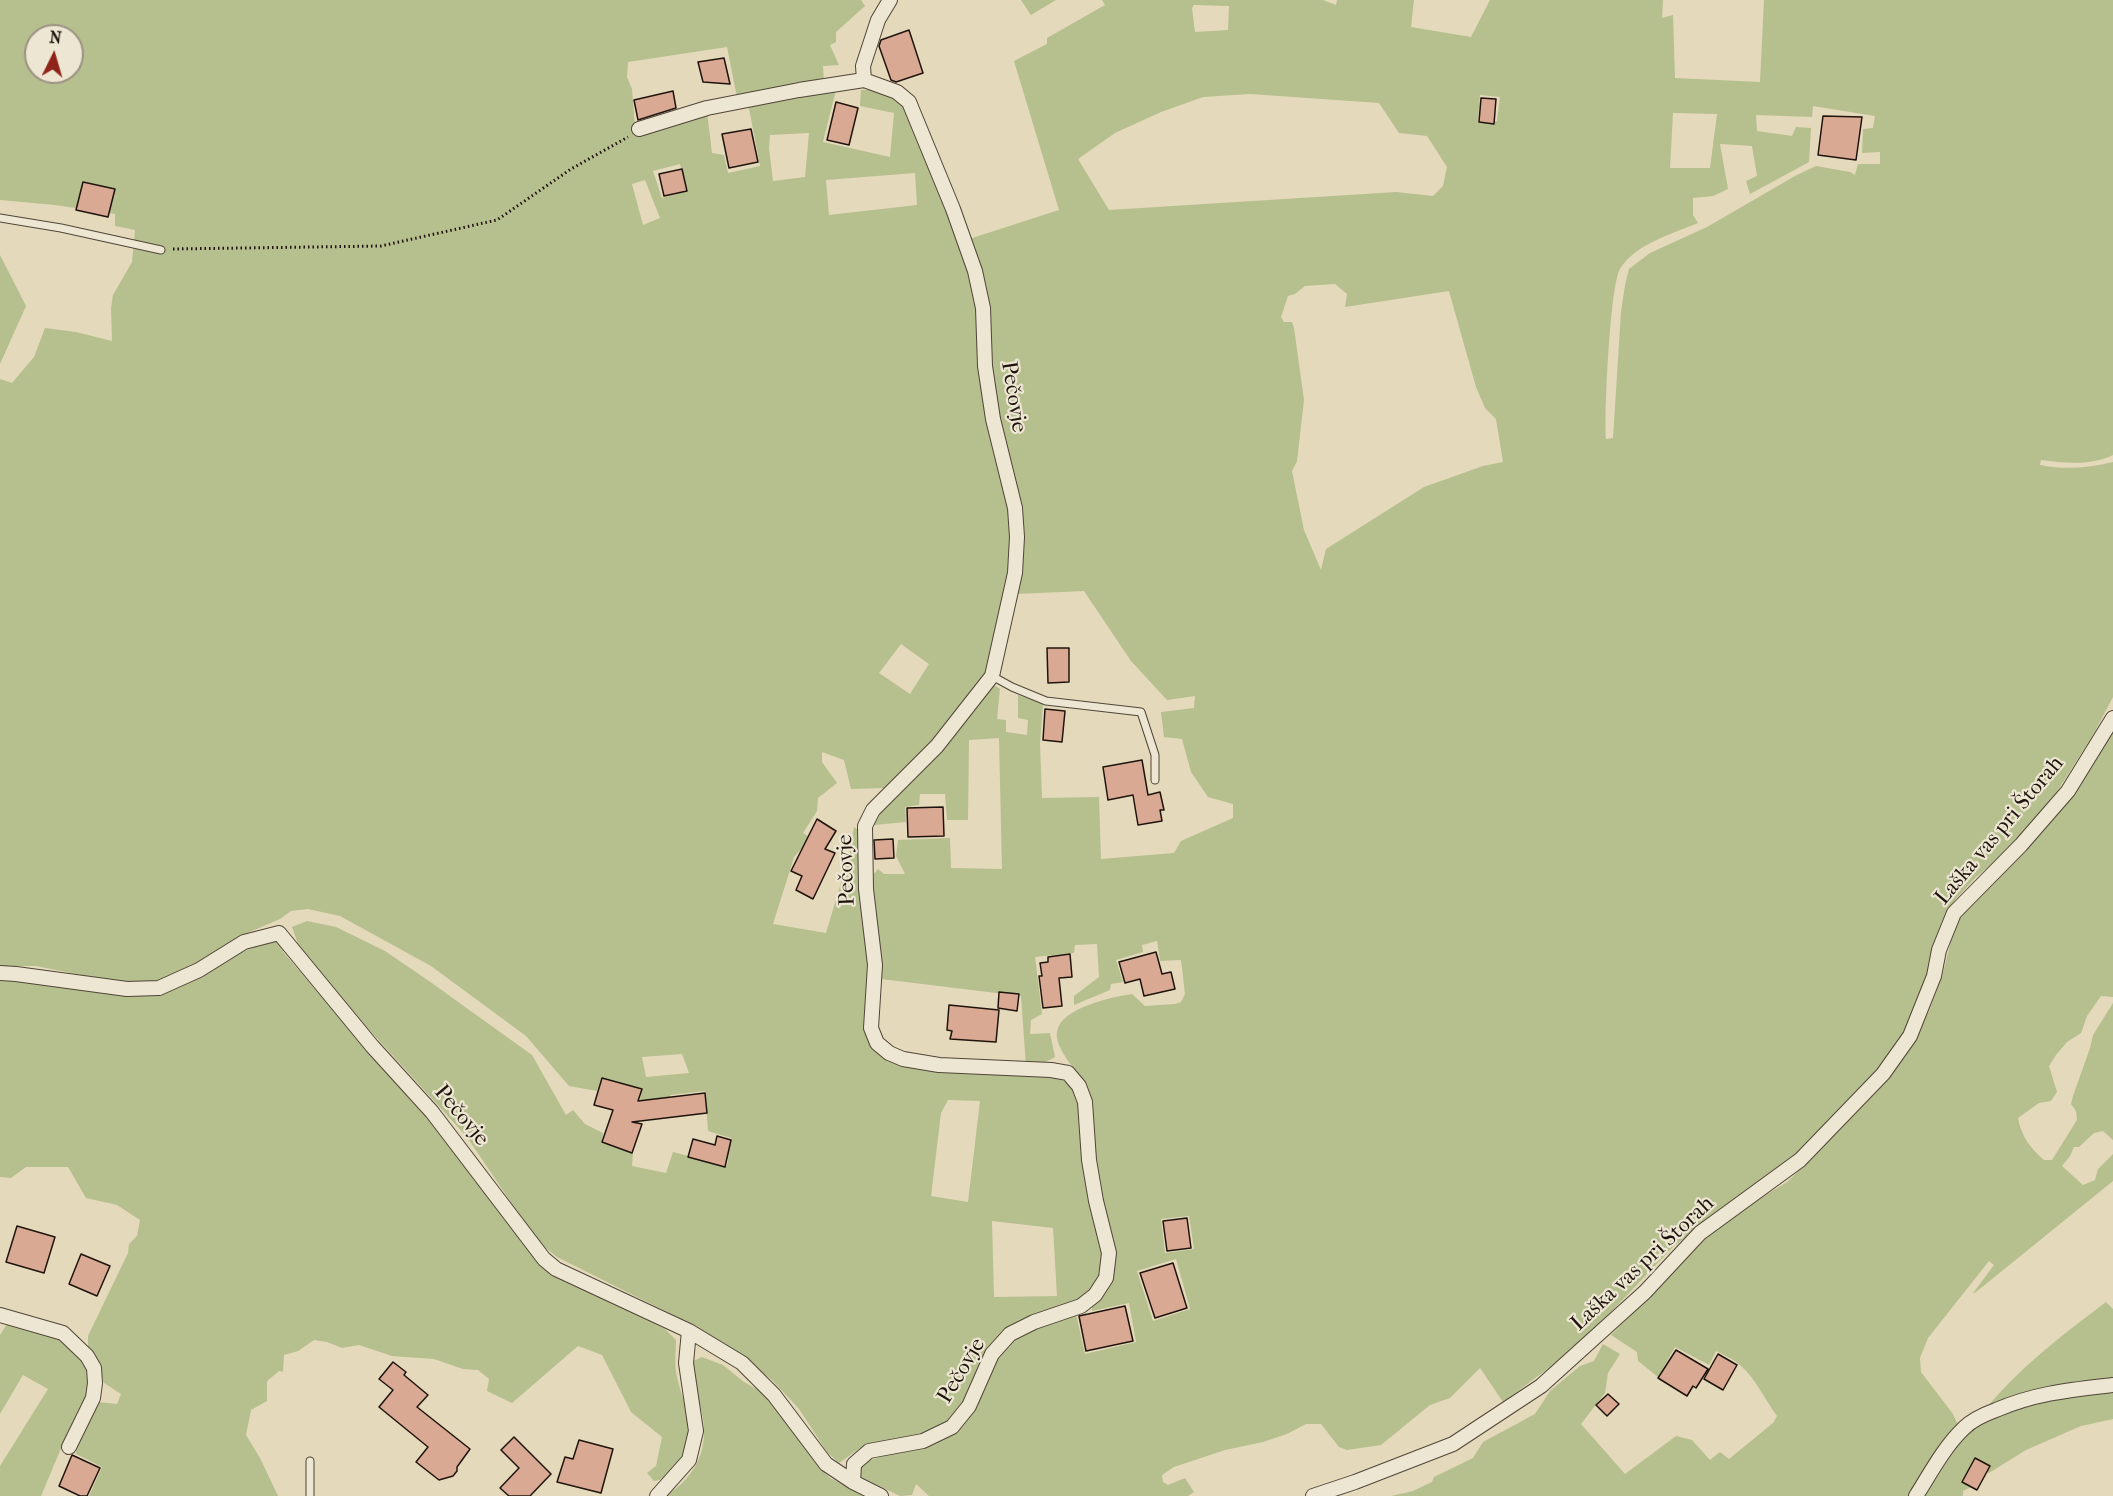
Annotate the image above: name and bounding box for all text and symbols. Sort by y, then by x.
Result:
north arrow [24,24,84,84]
text: N [49,28,62,48]
street label: Pečovje [994,360,1032,434]
street label: Laška vas pri Štorah [1930,751,2070,911]
street label: Pečovje [833,834,861,906]
street label: Pečovje [428,1080,494,1152]
street label: Laška vas pri Štorah [1566,1191,1720,1337]
street label: Pečovje [932,1334,992,1408]

